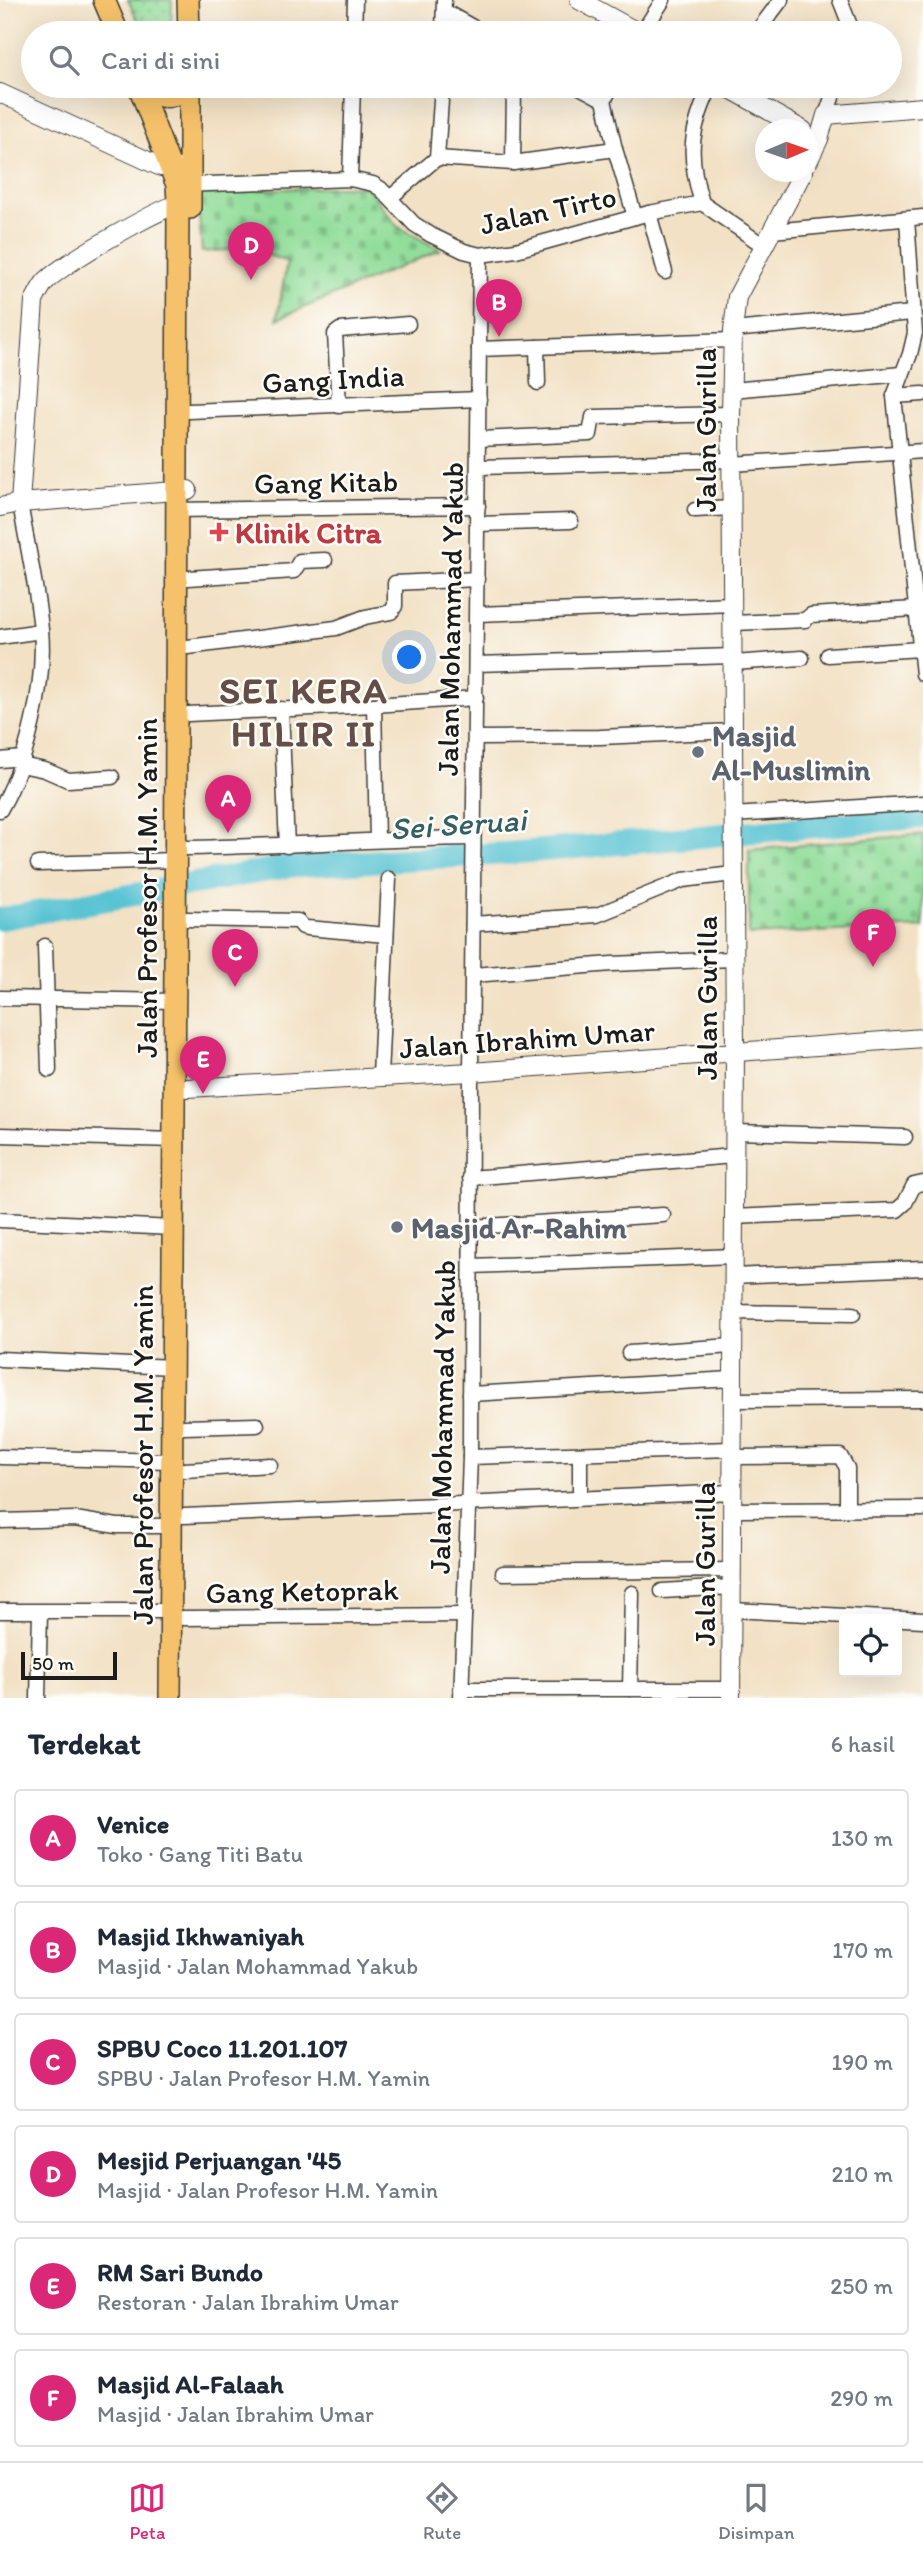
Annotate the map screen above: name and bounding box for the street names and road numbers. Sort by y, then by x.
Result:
street label: Jalan Tirto [476,177,620,243]
street label: Jalan Gurilla [687,348,724,512]
street label: Gang India [261,357,405,401]
street label: Gang Kitab [254,462,398,502]
street label: Jalan Mohammad Yakub [429,462,471,776]
street label: Jalan Profesor H.M. Yamin [128,718,165,1058]
street label: Jalan Gurilla [688,916,725,1080]
street label: Jalan Ibrahim Umar [398,1012,657,1066]
street label: Jalan Mohammad Yakub [421,1260,463,1574]
street label: Jalan Profesor H.M. Yamin [124,1285,161,1625]
street label: Jalan Gurilla [686,1482,723,1646]
street label: Gang Ketoprak [205,1571,399,1611]

